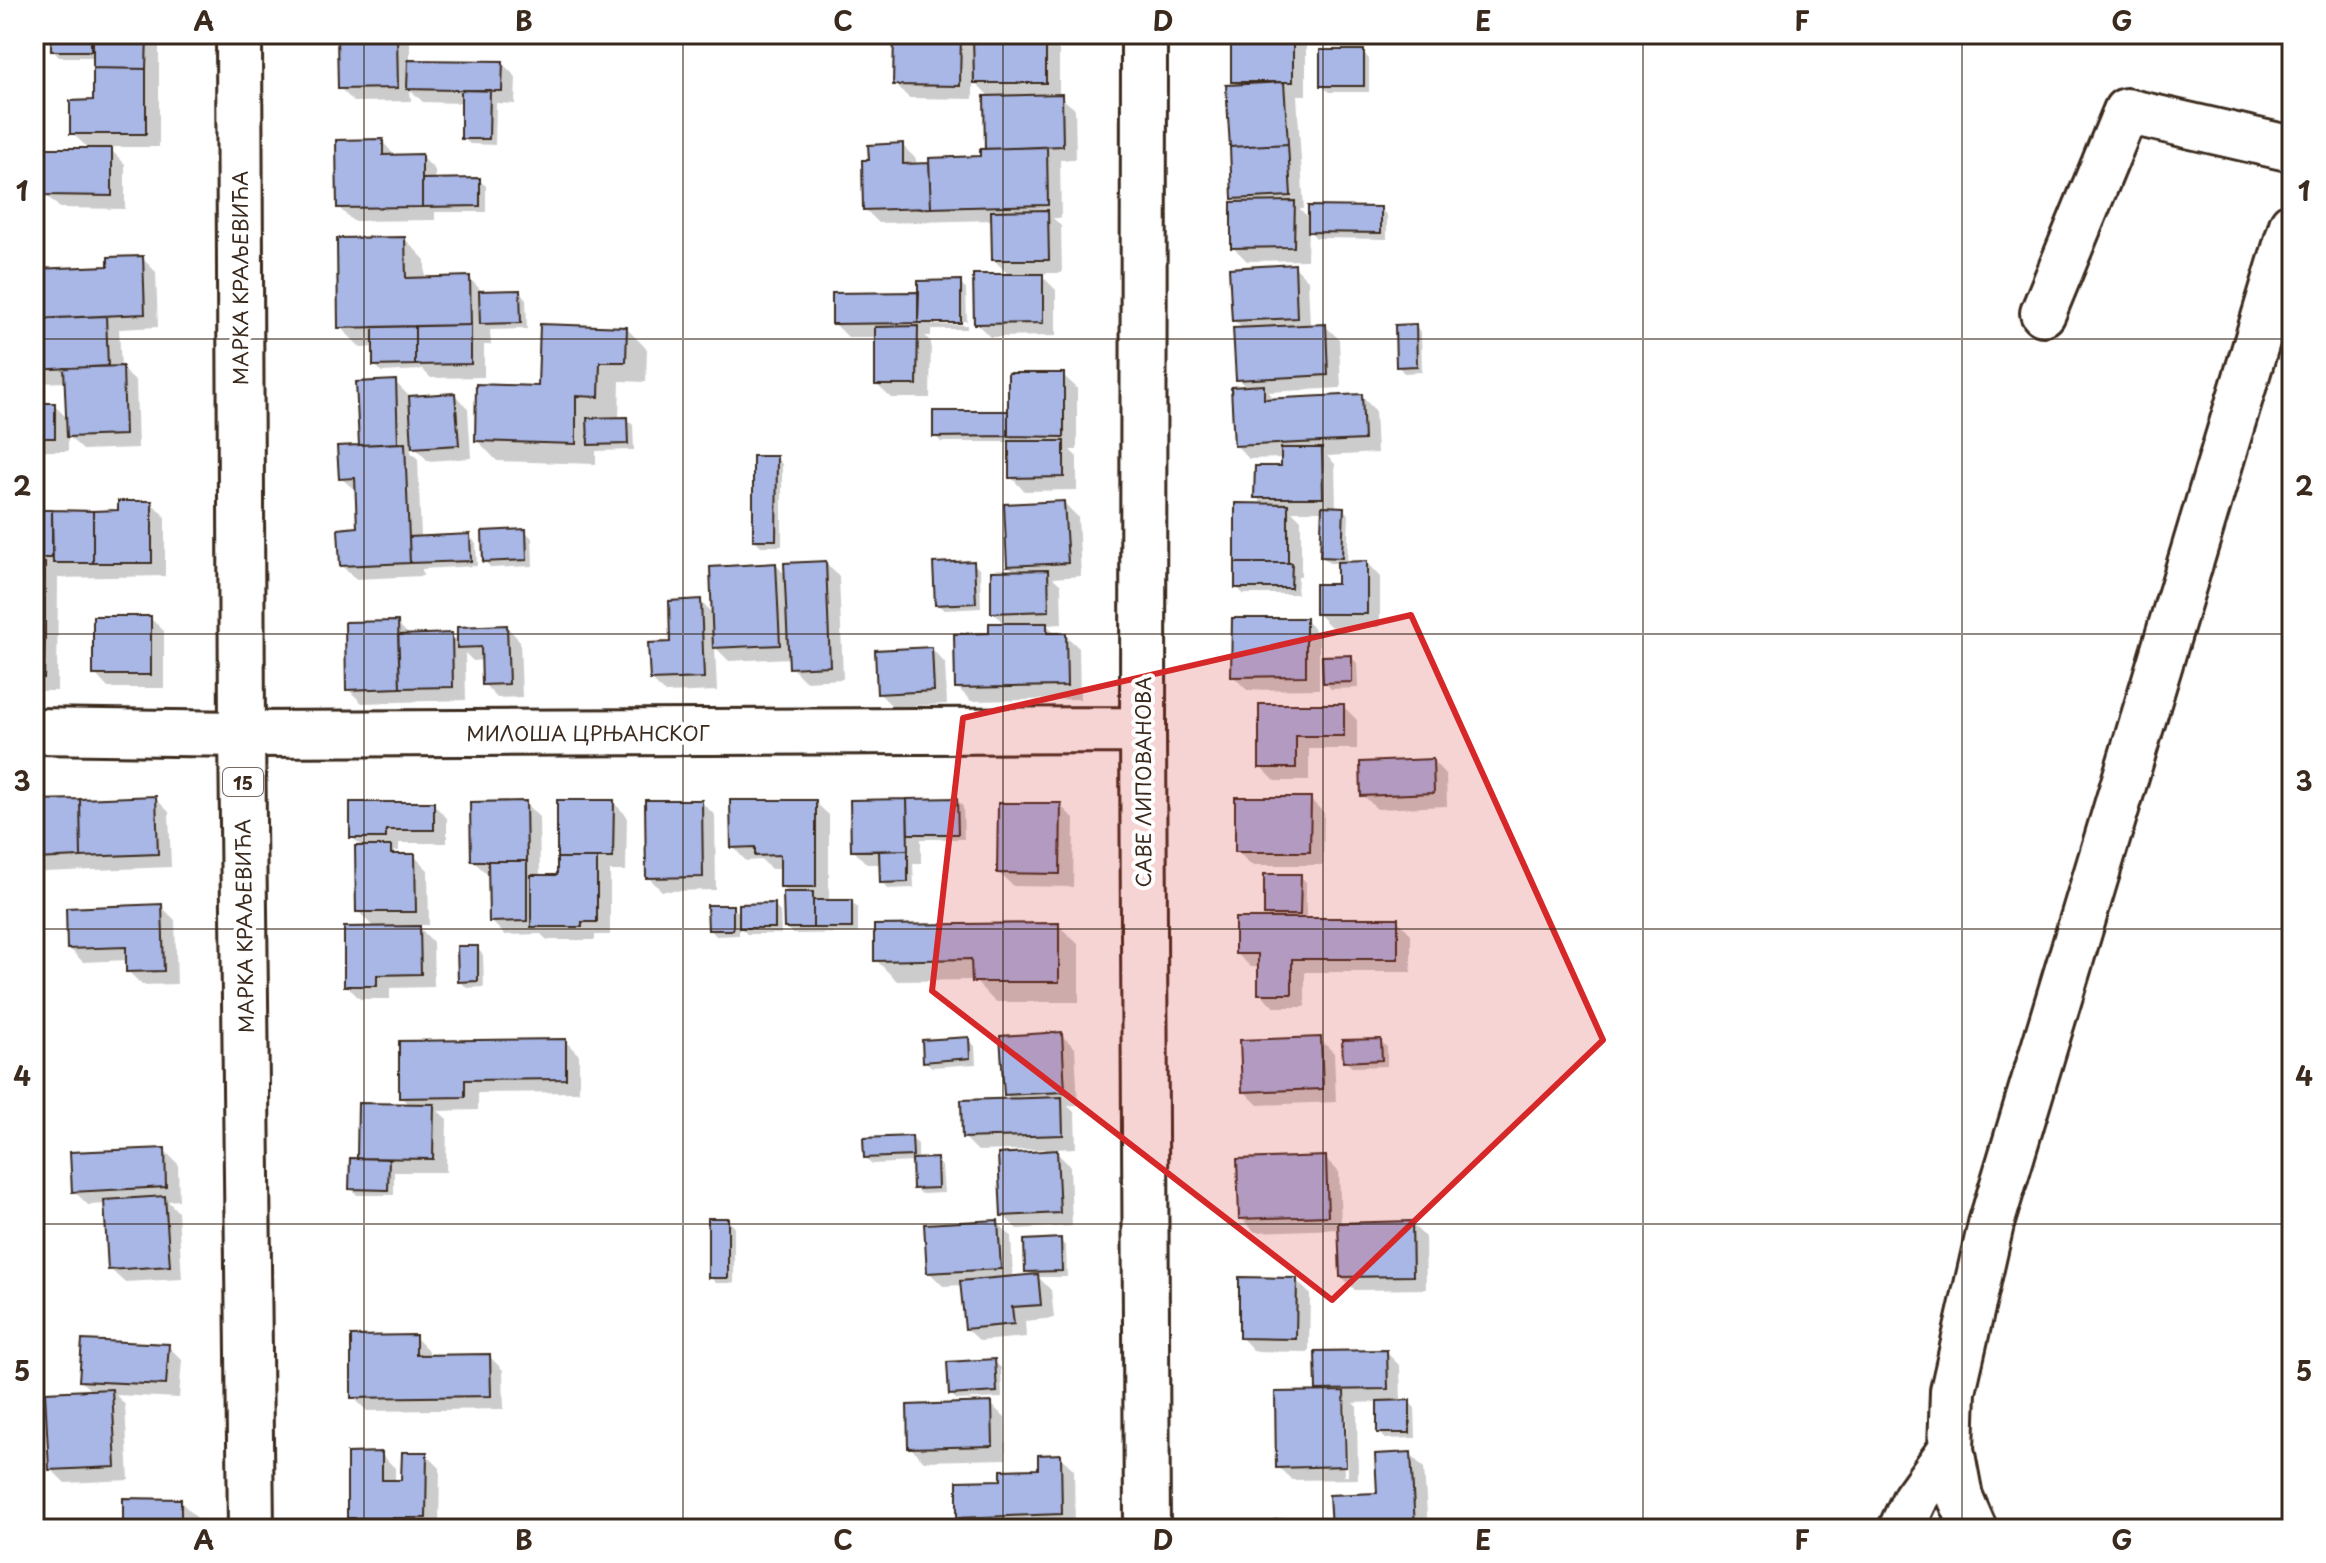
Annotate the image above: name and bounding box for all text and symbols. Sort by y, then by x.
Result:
text: A [194,1,214,40]
text: B [515,1,533,40]
text: C [833,1,853,40]
text: D [1153,1,1173,40]
text: E [1475,1,1491,40]
text: F [1794,1,1810,40]
text: G [2111,1,2133,40]
text: 1 [16,171,28,210]
street label: МАРКА КРАЉЕВИЋА [225,171,255,385]
text: 1 [2298,171,2310,210]
text: 2 [13,466,31,505]
text: 2 [2295,466,2313,505]
street label: САВЕ ЛИПОВАНОВА [1128,677,1158,888]
street label: МИЛОША ЦРЊАНСКОГ [466,718,710,748]
text: 3 [13,761,31,800]
text: 3 [2295,761,2313,800]
road number: 15 [223,768,263,796]
street label: МАРКА КРАЉЕВИЋА [227,819,261,1033]
text: 4 [13,1056,31,1095]
text: 4 [2295,1056,2313,1095]
text: 5 [14,1351,30,1390]
text: 5 [2296,1351,2312,1390]
text: A [194,1520,214,1559]
text: B [515,1520,533,1559]
text: C [833,1520,853,1559]
text: D [1153,1520,1173,1559]
text: E [1475,1520,1491,1559]
text: F [1794,1520,1810,1559]
text: G [2111,1520,2133,1559]

